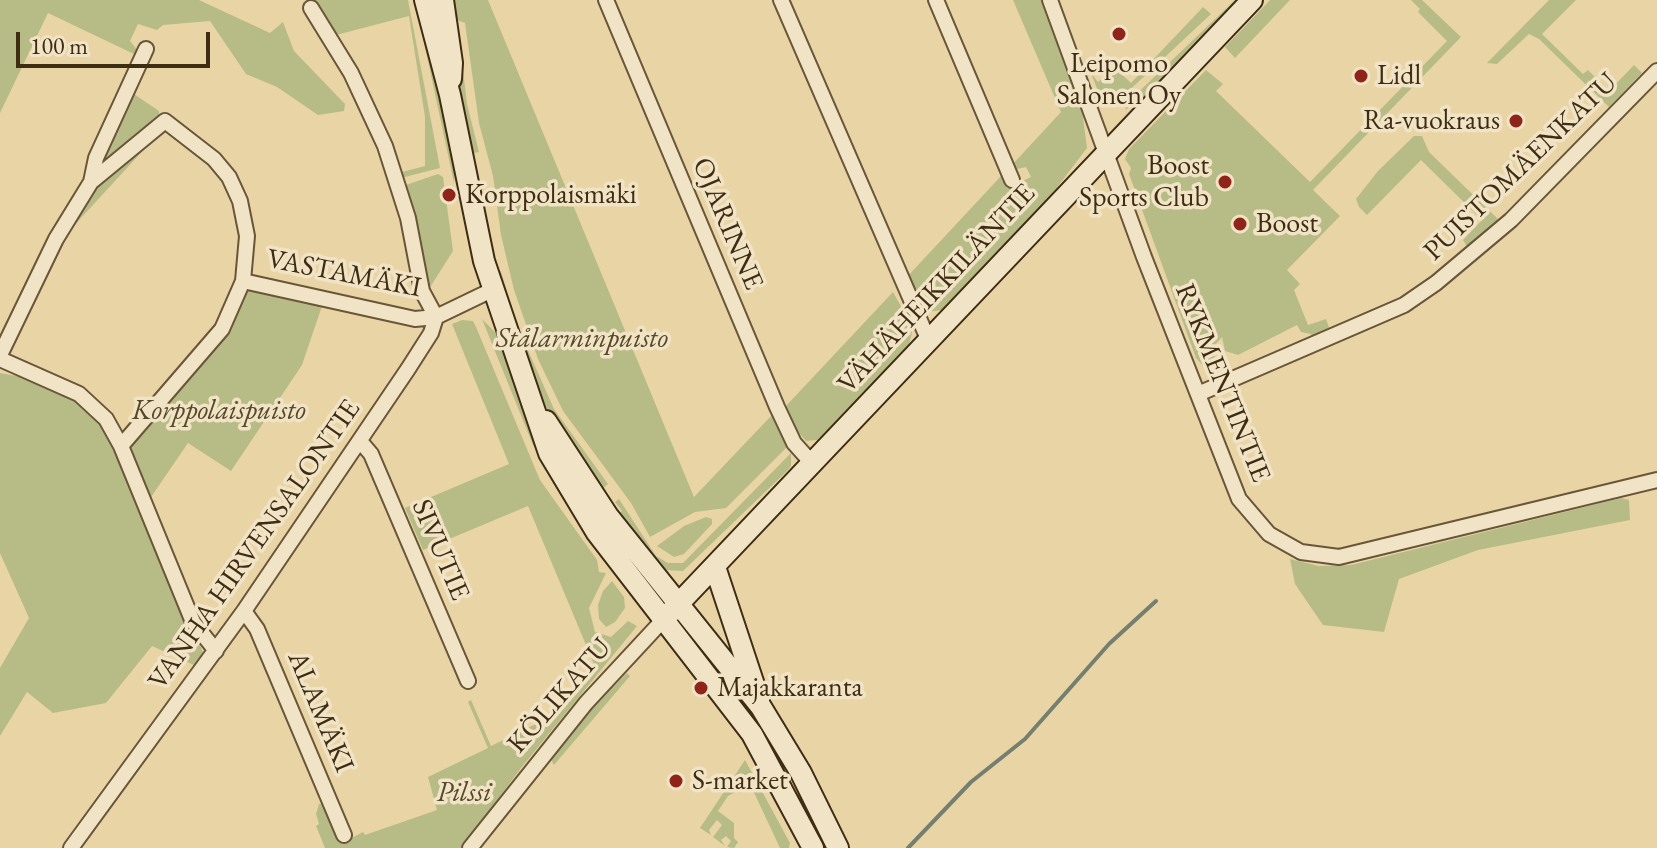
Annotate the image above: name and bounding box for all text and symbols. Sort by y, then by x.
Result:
scale bar [20,16,214,66]
marker: Leipomo Salonen Oy [1110,25,1128,43]
text: 100 m [30,30,88,61]
place label: Leipomo Salonen Oy [1057,47,1181,113]
place label: Lidl [1377,59,1421,93]
street label: PUISTOMÄENKATU [1417,66,1625,268]
marker: Lidl [1352,67,1370,85]
place label: Ra-vuokraus [1363,104,1500,138]
marker: Ra-vuokraus [1507,112,1525,130]
place label: Boost Sports Club [1079,149,1209,215]
street label: OJARINNE [684,153,770,295]
marker: Boost Sports Club [1216,173,1234,191]
street label: VÄHÄHEIKKILÄNTIE [831,177,1043,401]
place label: Korppolaismäki [465,178,637,212]
marker: Korppolaismäki [440,186,458,204]
place label: Boost [1256,207,1318,241]
marker: Boost [1231,215,1249,233]
street label: VASTAMÄKI [264,243,424,305]
street label: RYKMENTINTIE [1167,279,1277,487]
park label: Stålarminpuisto [496,322,668,356]
street label: VANHA HIRVENSALONTIE [142,393,368,697]
park label: Korppolaispuisto [132,394,306,428]
street label: SIVUTIE [404,495,476,605]
street label: KÖLIKATU [501,632,619,760]
street label: ALAMÄKI [279,646,361,778]
place label: Majakkaranta [717,671,863,705]
marker: Majakkaranta [692,679,710,697]
place label: S-market [692,764,788,798]
marker: S-market [667,772,685,790]
park label: Pilssi [436,776,492,810]

